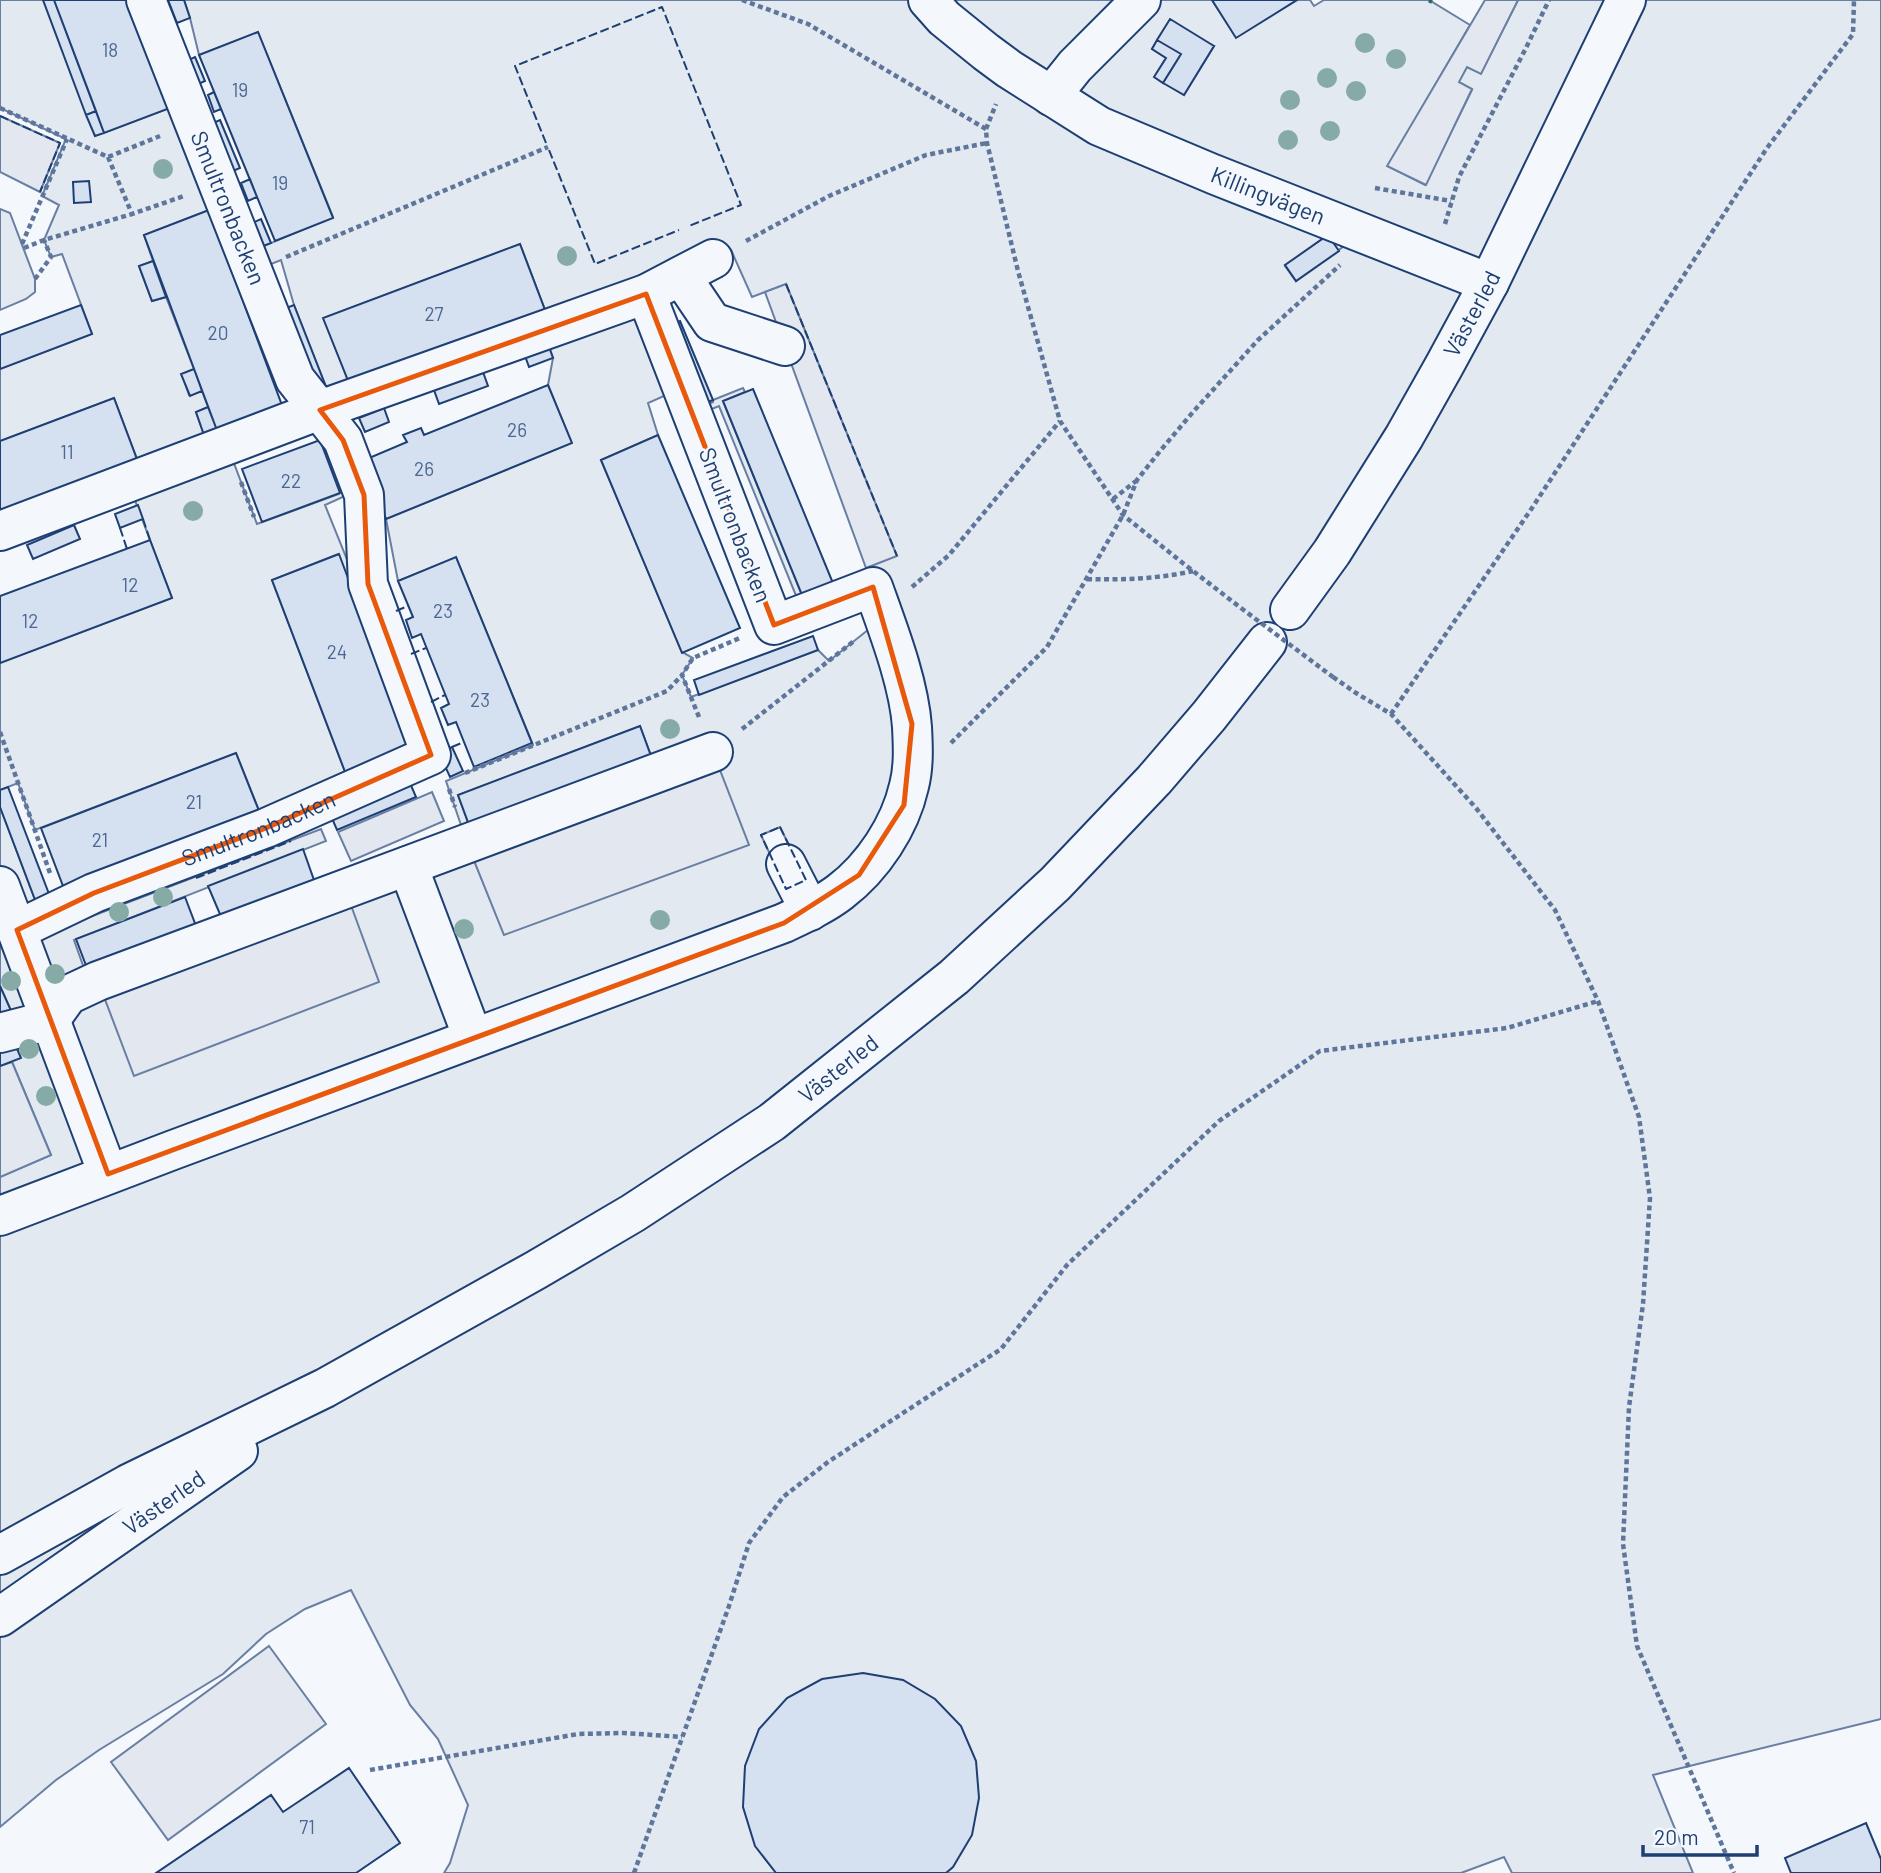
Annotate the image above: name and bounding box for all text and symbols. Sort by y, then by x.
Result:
house number: 18 [102,38,118,61]
house number: 19 [232,78,248,101]
street label: Smultronbacken [185,127,273,289]
street label: Killingvägen [1207,160,1329,230]
house number: 19 [272,171,288,194]
street label: Västerled [1437,266,1506,361]
house number: 27 [424,302,444,325]
house number: 20 [208,321,228,344]
house number: 26 [507,418,527,441]
house number: 11 [60,440,74,463]
street label: Smultronbacken [694,443,778,606]
house number: 26 [414,457,434,480]
house number: 22 [281,469,301,492]
house number: 12 [122,573,138,596]
house number: 23 [433,599,453,622]
house number: 12 [22,609,38,632]
house number: 24 [327,640,347,663]
house number: 23 [470,688,490,711]
street label: Smultronbacken [177,784,339,872]
house number: 21 [186,790,202,813]
house number: 21 [92,828,108,851]
street label: Västerled [792,1028,883,1108]
street label: Västerled [117,1463,210,1540]
scale bar [1643,1814,1757,1858]
house number: 71 [299,1815,315,1838]
text: 20 m [1654,1824,1699,1849]

